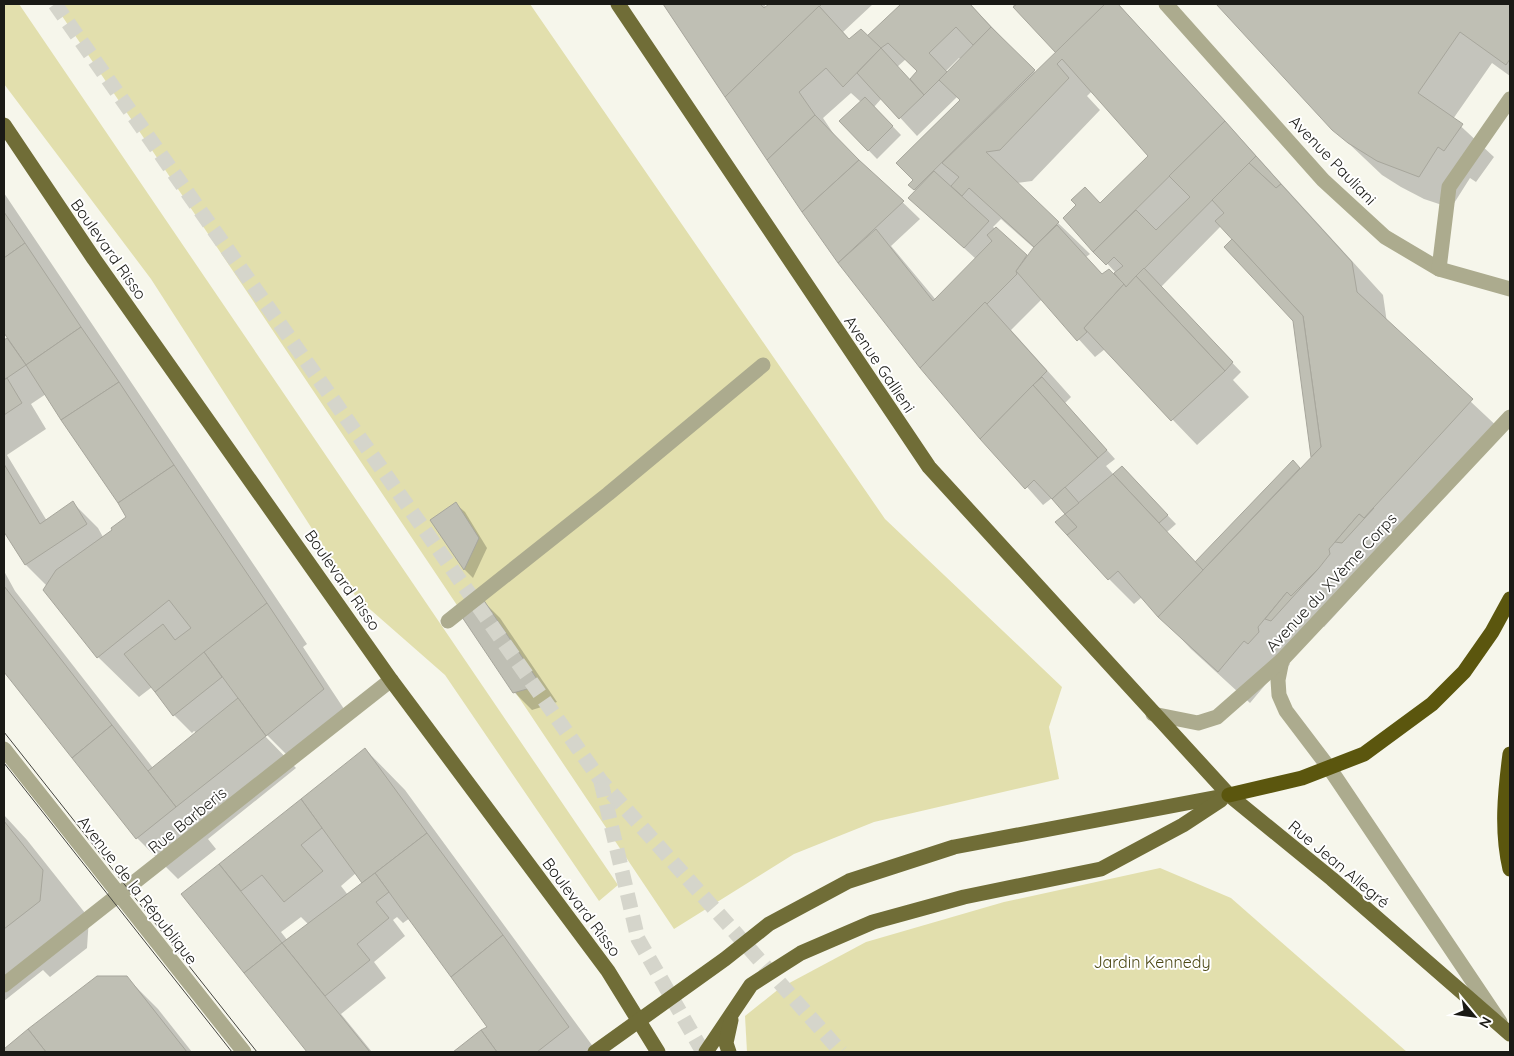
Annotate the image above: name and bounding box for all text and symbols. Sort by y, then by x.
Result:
street label: Avenue Pauliani [1285,111,1381,209]
street label: Boulevard Risso [67,195,151,303]
street label: Avenue Gallieni [840,312,920,416]
street label: Avenue du XVème Corps [1261,508,1401,656]
street label: Boulevard Risso [301,526,385,634]
street label: Rue Barberis [144,782,230,858]
street label: Avenue de la République [74,812,202,968]
street label: Rue Jean Allegré [1284,816,1394,912]
street label: Boulevard Risso [538,854,626,960]
park label: Jardin Kennedy [1093,952,1211,972]
north arrow [1449,991,1499,1041]
text: N [1475,1013,1496,1031]

